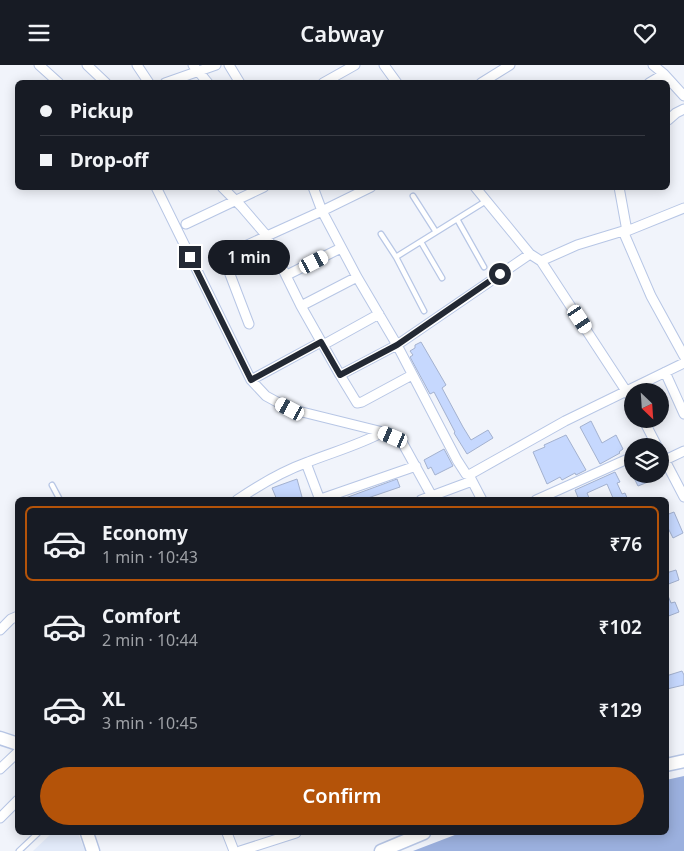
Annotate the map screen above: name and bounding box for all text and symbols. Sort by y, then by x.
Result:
text: Cabway [300,18,384,48]
icon: menu [25,19,53,47]
icon: heart [631,19,659,47]
text: Pickup [70,98,133,124]
text: Drop-off [70,147,149,173]
callout: 1 min [208,239,290,275]
route end [179,246,201,268]
text: 1 min [227,246,271,268]
car [297,249,330,275]
route start [489,263,511,285]
car [565,302,594,336]
north arrow [624,383,669,427]
map controls [624,383,669,483]
car [273,395,306,423]
car [376,424,409,450]
button: layers [624,438,669,483]
text: Economy [102,520,188,546]
icon: car [42,521,87,566]
text: ₹76 [609,531,642,557]
text: 1 min · 10:43 [102,546,198,568]
text: Comfort [102,603,181,629]
icon: car [42,604,87,649]
text: ₹102 [599,614,642,640]
text: 2 min · 10:44 [102,629,198,651]
text: XL [102,686,125,712]
icon: car [42,687,87,732]
text: ₹129 [599,697,642,723]
text: 3 min · 10:45 [102,712,198,734]
button: Confirm [40,767,644,825]

